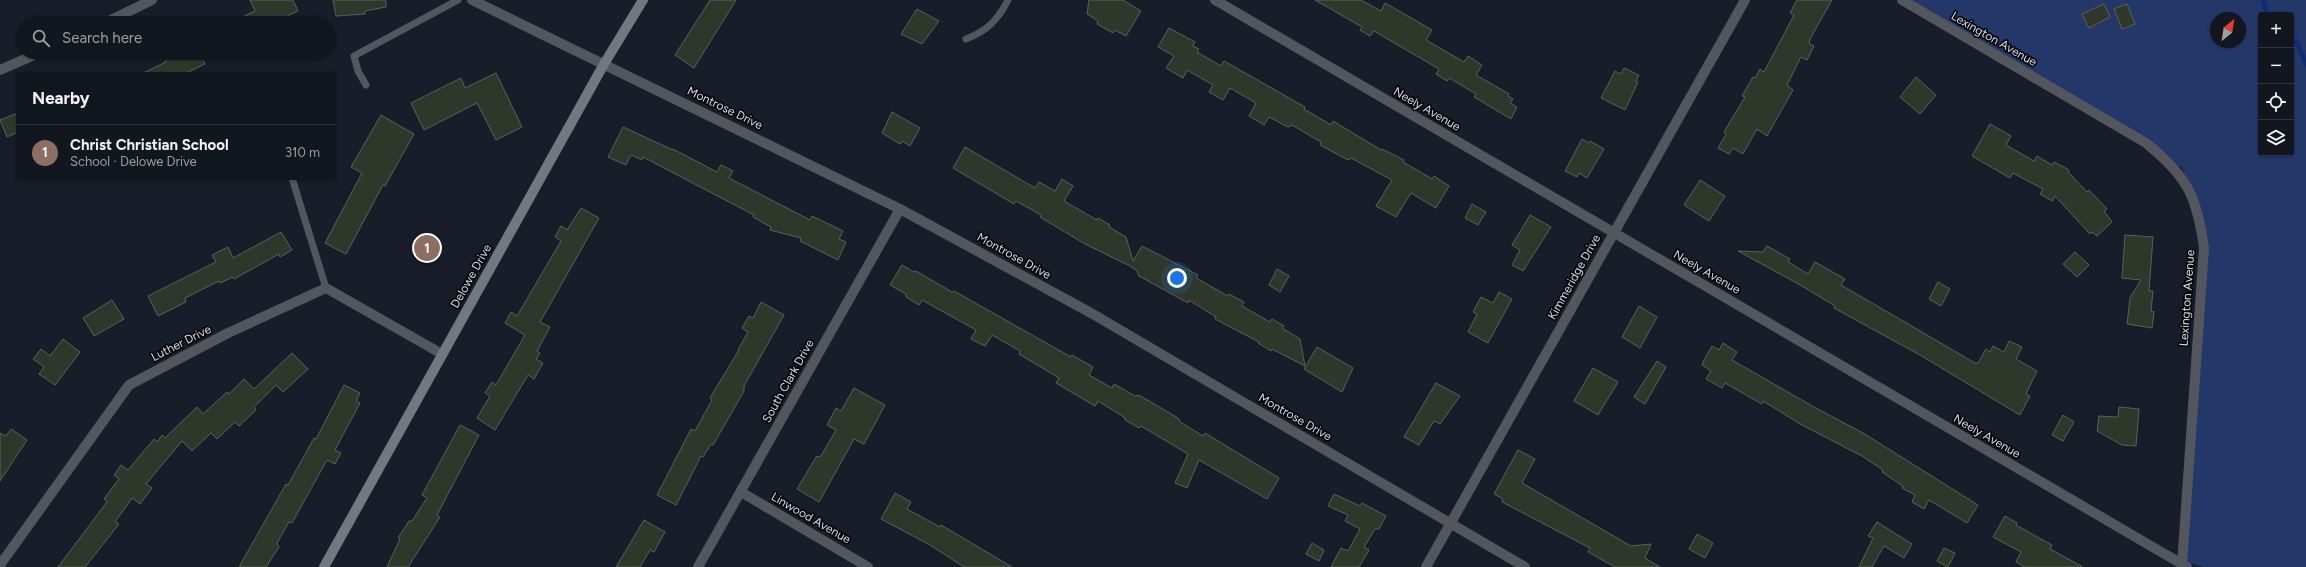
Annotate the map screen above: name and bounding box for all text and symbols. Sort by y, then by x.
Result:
street label: Lexington Avenue [1949,9,2040,69]
north arrow [2210,12,2246,48]
map controls [2258,12,2294,156]
button: + [2258,12,2294,48]
search box [16,16,336,60]
icon: search [30,27,52,49]
text: Search here [62,29,142,47]
button: − [2258,48,2294,84]
street label: Montrose Drive [685,84,765,133]
street label: Neely Avenue [1391,84,1463,134]
button: locate [2258,84,2294,120]
text: Nearby [32,88,90,108]
button: layers [2258,120,2294,156]
text: Christ Christian School [70,136,229,154]
text: 1 [42,145,48,160]
text: 310 m [285,145,320,160]
text: School · Delowe Drive [70,154,197,169]
street label: Montrose Drive [975,230,1054,282]
street label: Kimmeridge Drive [1545,232,1603,322]
pin: 1 [414,233,440,263]
street label: Delowe Drive [448,241,494,310]
street label: Neely Avenue [1671,247,1743,297]
street label: Lexington Avenue [2177,249,2197,347]
your location [1167,268,1187,288]
street label: Luther Drive [149,322,214,364]
street label: South Clark Drive [759,336,817,425]
street label: Montrose Drive [1256,390,1334,444]
street label: Neely Avenue [1951,411,2023,461]
street label: Linwood Avenue [769,490,854,547]

